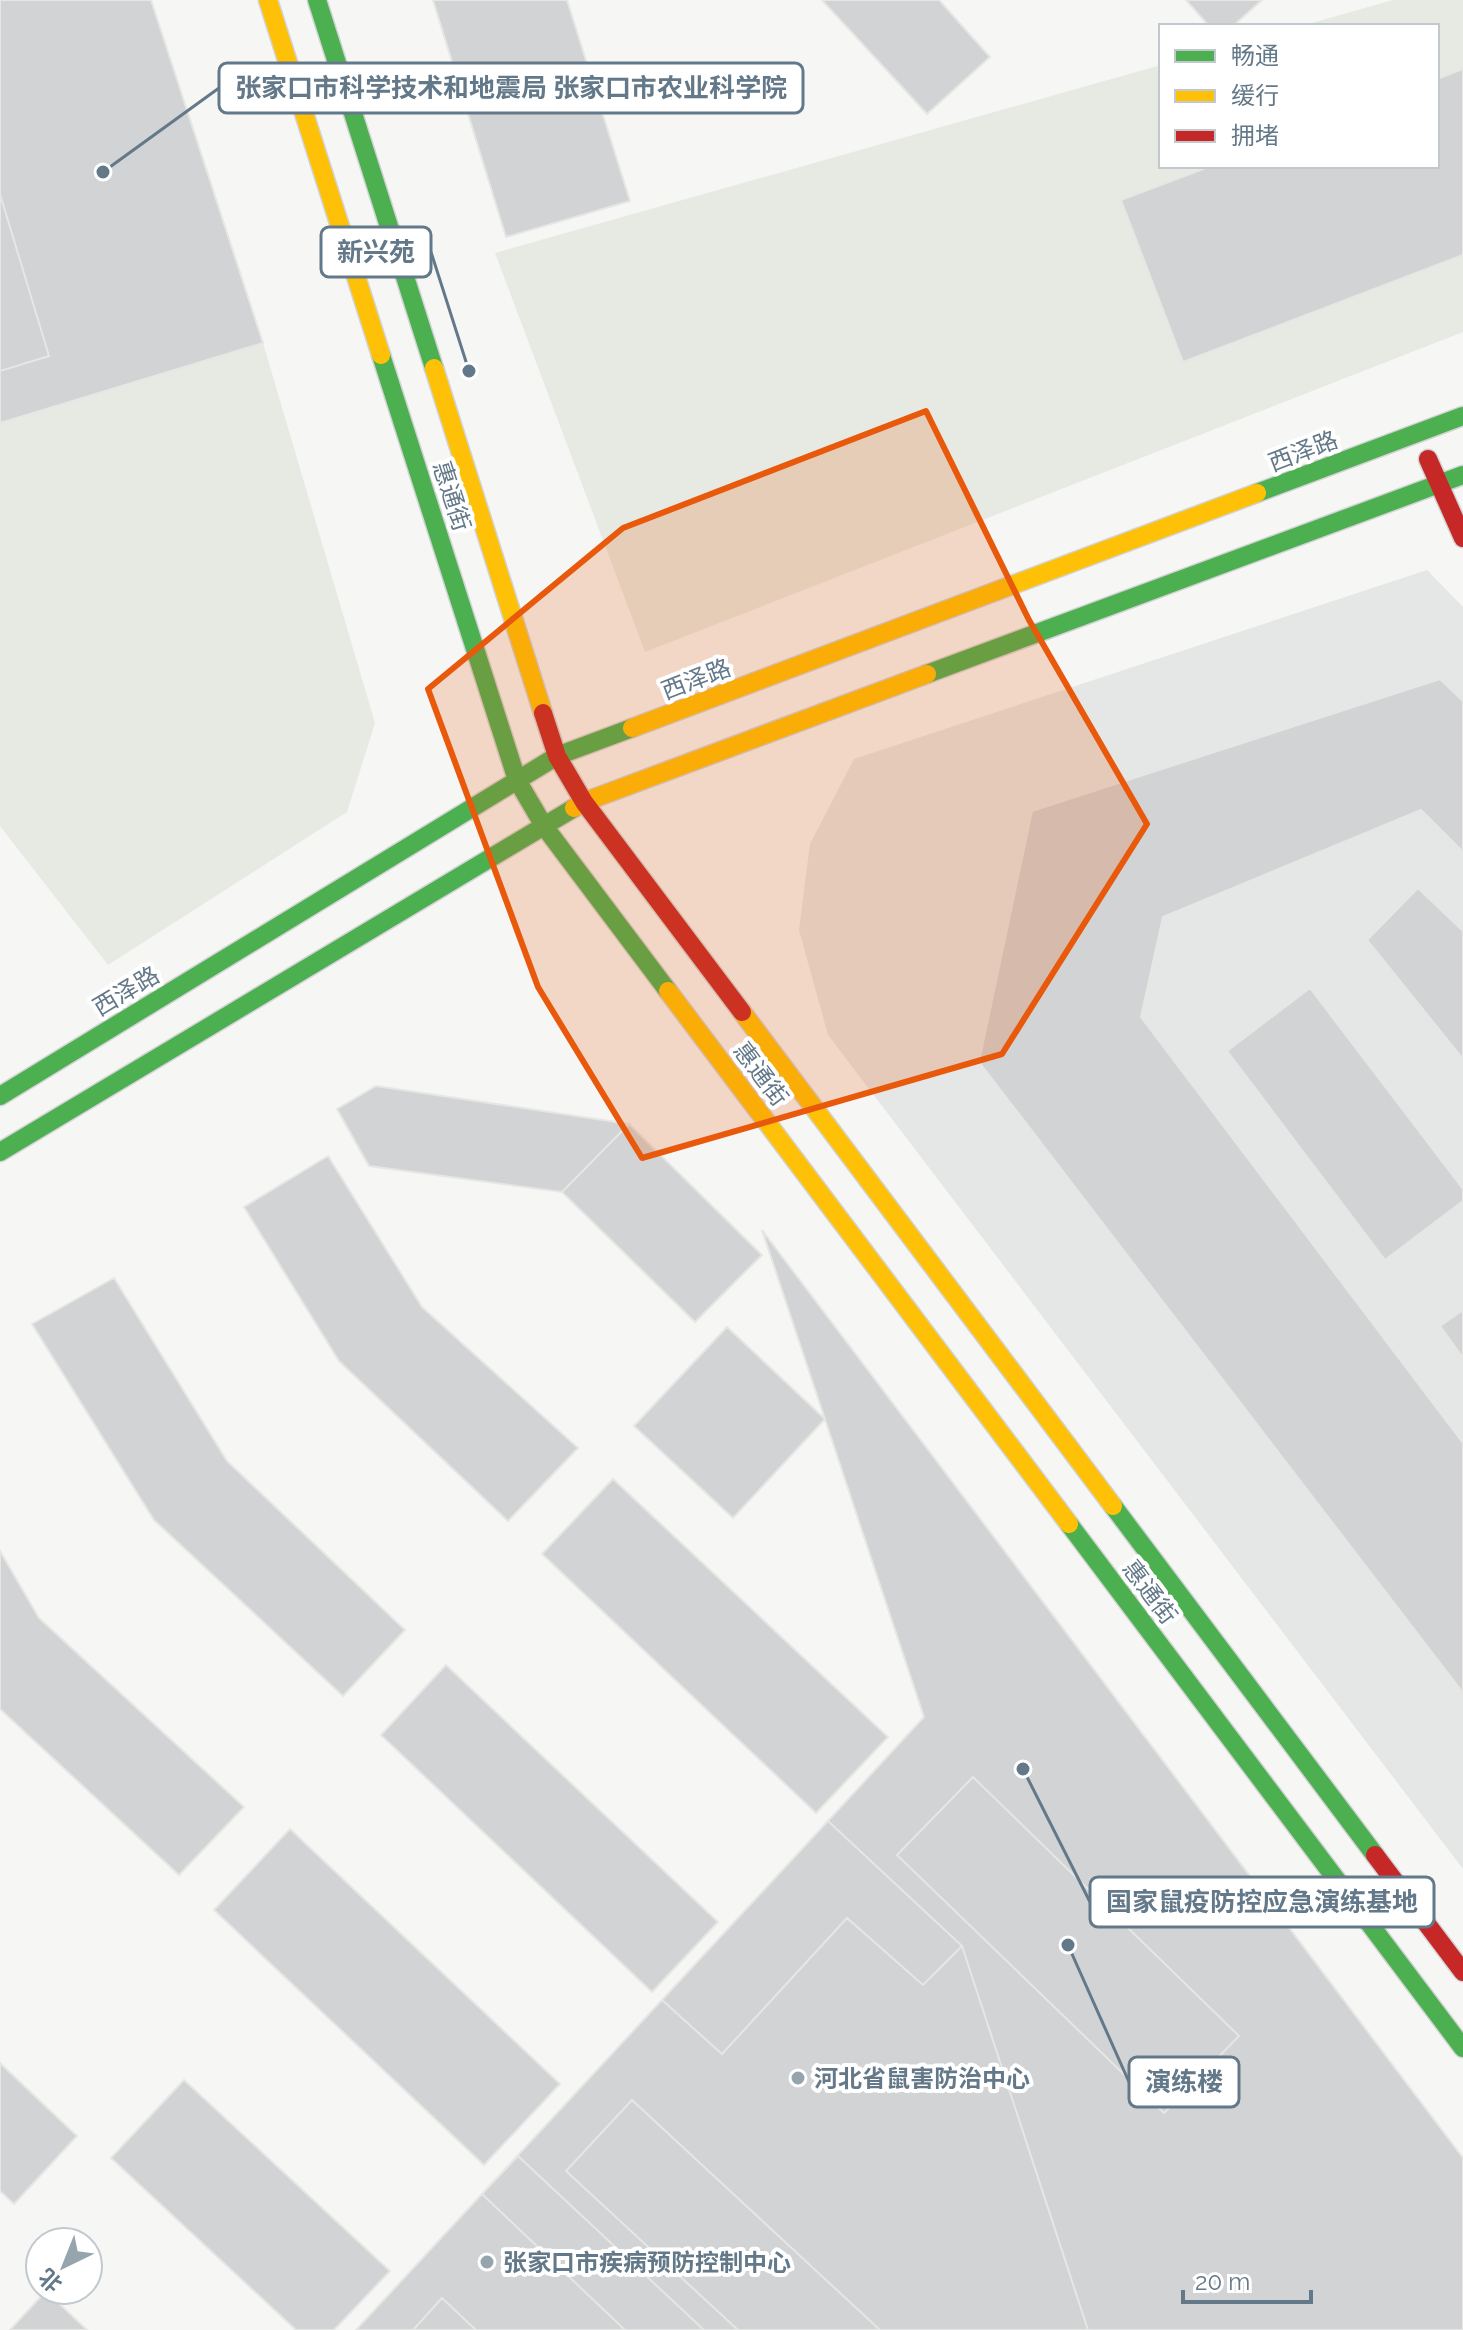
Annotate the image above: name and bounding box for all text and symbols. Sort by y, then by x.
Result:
legend [1159,24,1439,168]
text: 畅通 [1231,41,1279,70]
callout: 张家口市科学技术和地震局 张家口市农业科学院 [219,63,803,113]
text: 张家口市科学技术和地震局 张家口市农业科学院 [235,73,787,103]
text: 缓行 [1231,81,1279,110]
text: 拥堵 [1231,121,1279,150]
callout: 新兴苑 [321,227,431,277]
text: 新兴苑 [337,237,415,267]
street label: 西泽路 [1264,425,1342,477]
street label: 惠通街 [427,457,477,535]
street label: 西泽路 [657,653,735,705]
street label: 西泽路 [88,960,164,1022]
street label: 惠通街 [728,1037,794,1111]
street label: 惠通街 [1117,1555,1183,1629]
callout: 国家鼠疫防控应急演练基地 [1090,1877,1434,1927]
text: 国家鼠疫防控应急演练基地 [1106,1887,1418,1917]
callout: 演练楼 [1129,2057,1239,2107]
place label: 河北省鼠害防治中心 [814,2064,1030,2093]
text: 演练楼 [1145,2067,1223,2097]
marker: 河北省鼠害防治中心 [789,2069,807,2087]
north arrow [24,2226,104,2306]
place label: 张家口市疾病预防控制中心 [503,2248,791,2277]
marker: 张家口市疾病预防控制中心 [478,2253,496,2271]
scale bar [1183,2254,1311,2304]
text: 北 [33,2264,67,2298]
text: 20 m [1195,2267,1250,2296]

